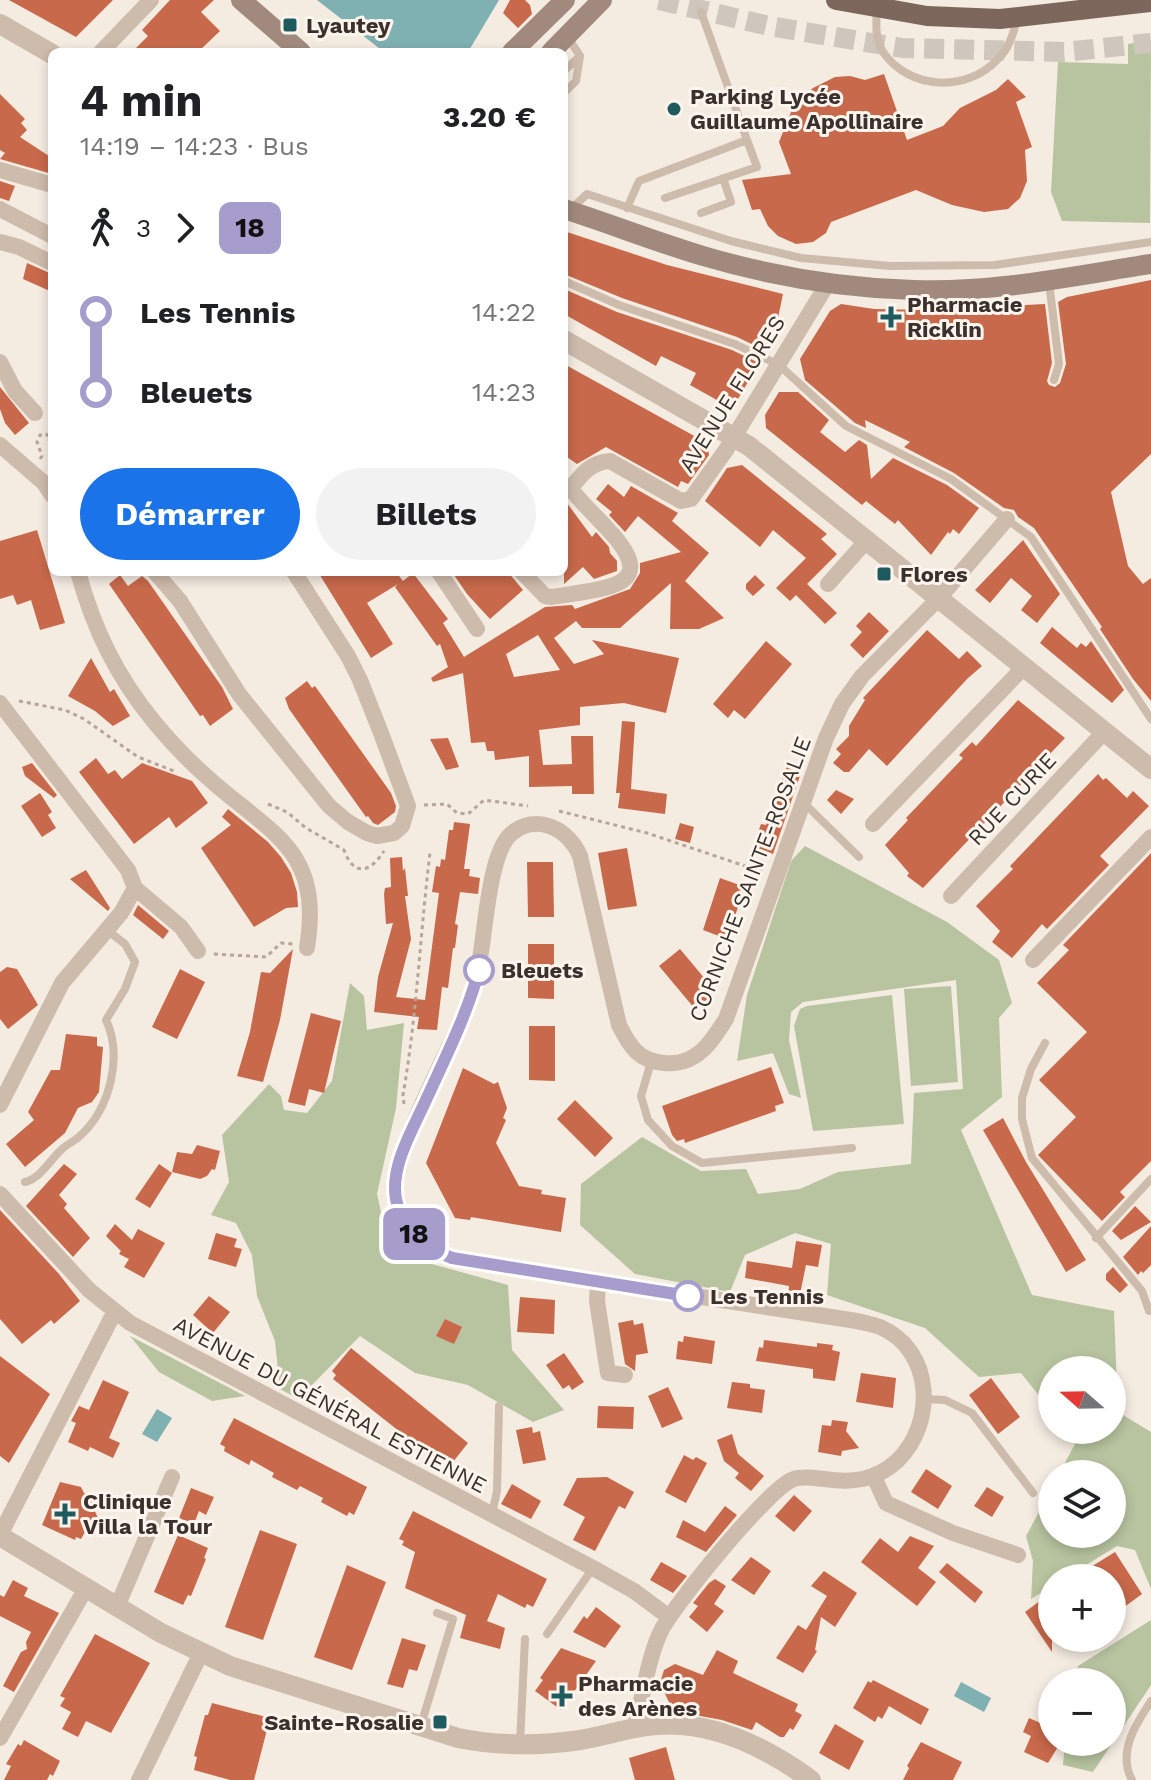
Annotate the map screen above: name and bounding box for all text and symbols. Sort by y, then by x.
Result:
place label: Lyautey [306,13,391,38]
marker: Lyautey [281,16,299,34]
text: 4 min [80,75,203,127]
place label: Parking Lycée Guillaume Apollinaire [690,84,924,134]
text: 3.20 € [443,99,536,134]
marker: Parking Lycée Guillaume Apollinaire [665,100,683,118]
text: 14:19 – 14:23 · Bus [80,131,309,161]
icon: walk [80,206,124,250]
icon: forward [163,206,207,250]
text: 18 [235,211,265,244]
text: 3 [136,213,151,243]
place label: Pharmacie Ricklin [907,292,1023,342]
text: Les Tennis [140,295,295,330]
text: 14:22 [472,297,536,327]
marker: Pharmacie Ricklin [882,308,900,326]
street label: AVENUE FLORES [674,311,790,477]
text: Bleuets [140,375,253,410]
text: 14:23 [472,377,536,407]
button: Démarrer [80,468,300,560]
button: Billets [316,468,536,560]
place label: Flores [900,562,968,587]
marker: Flores [875,565,893,583]
street label: CORNICHE SAINTE-ROSALIE [684,733,816,1025]
street label: RUE CURIE [963,747,1061,851]
marker: Bleuets [464,955,494,985]
place label: Bleuets [501,958,584,983]
line badge: 18 [378,1208,450,1260]
text: 18 [399,1217,429,1250]
marker: Les Tennis [673,1281,703,1311]
place label: Les Tennis [710,1284,824,1309]
street label: AVENUE DU GÉNÉRAL ESTIENNE [169,1312,491,1498]
north arrow [1038,1356,1126,1444]
map controls [1038,1356,1126,1756]
button: layers [1038,1460,1126,1548]
place label: Clinique Villa la Tour [83,1489,213,1539]
marker: Clinique Villa la Tour [54,1503,76,1525]
button: + [1038,1564,1126,1652]
button: − [1038,1668,1126,1756]
place label: Pharmacie des Arènes [578,1671,697,1721]
marker: Pharmacie des Arènes [553,1687,571,1705]
place label: Sainte-Rosalie [264,1710,424,1735]
marker: Sainte-Rosalie [431,1713,449,1731]

